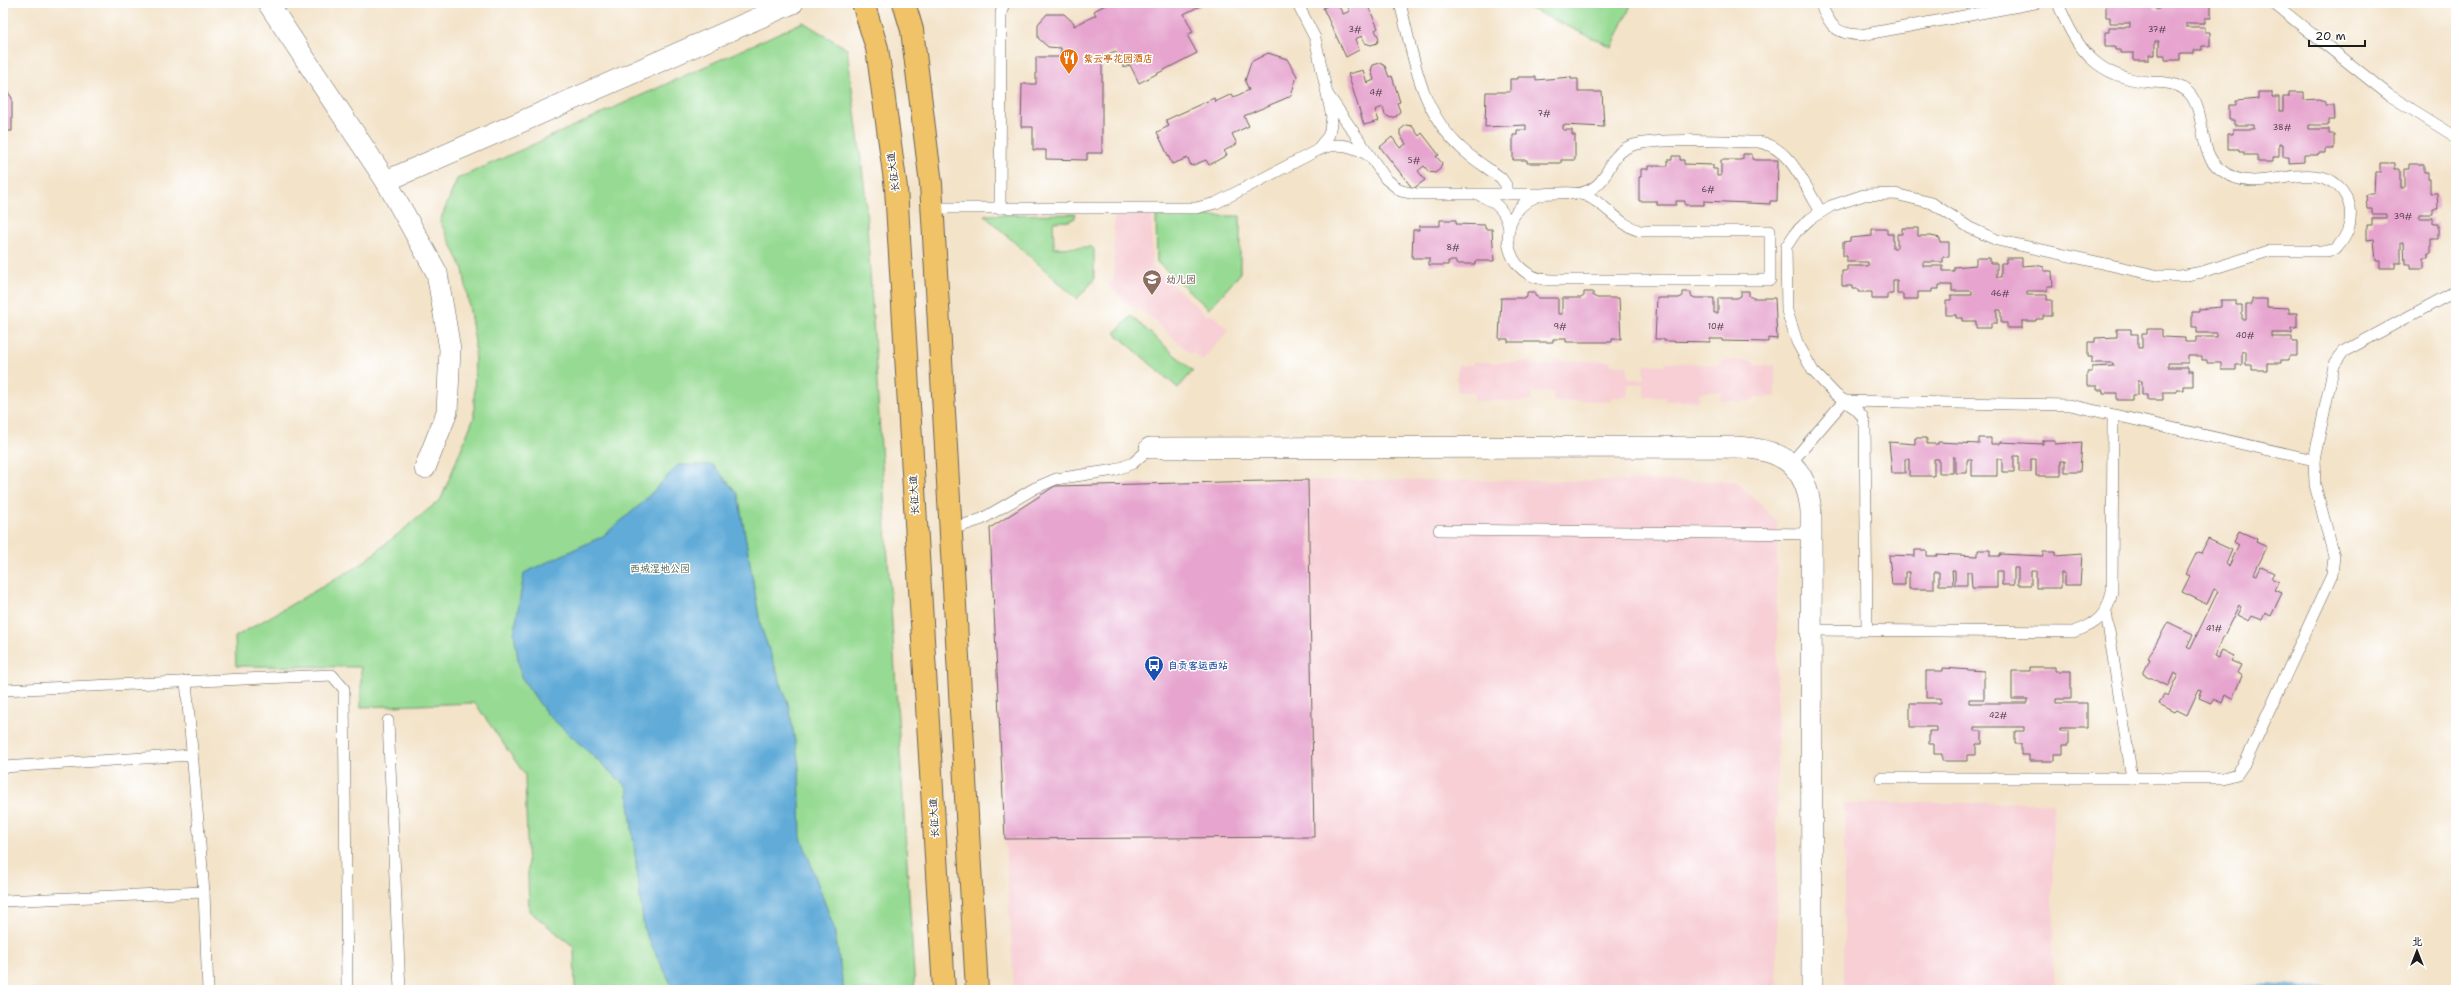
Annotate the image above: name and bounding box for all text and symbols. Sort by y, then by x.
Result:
scale bar [2309,22,2365,48]
house number: 3# [1348,24,1362,35]
house number: 37# [2148,24,2166,35]
text: 20 m [2315,28,2346,44]
restaurant icon: 紫云亭花园酒店 [1058,47,1080,75]
place label: 紫云亭花园酒店 [1083,52,1153,65]
house number: 4# [1369,87,1383,98]
house number: 7# [1537,108,1551,119]
house number: 38# [2273,122,2292,133]
street label: 长征大道 [884,151,902,193]
house number: 5# [1408,155,1421,166]
house number: 6# [1701,184,1715,195]
house number: 39# [2394,211,2413,222]
house number: 8# [1446,242,1460,253]
school or university icon: 幼儿园 [1141,268,1163,296]
place label: 幼儿园 [1166,273,1196,286]
house number: 46# [1991,288,2010,299]
house number: 9# [1553,321,1567,332]
house number: 10# [1708,321,1725,332]
house number: 40# [2236,330,2255,341]
street label: 长征大道 [906,475,922,515]
park label: 西城湿地公园 [630,562,690,575]
house number: 41# [2206,623,2222,634]
bus stop icon: 自贡客运西站 [1143,654,1165,682]
place label: 自贡客运西站 [1168,659,1228,672]
house number: 42# [1989,710,2008,721]
street label: 长征大道 [926,798,942,838]
north arrow [2397,931,2437,971]
text: 北 [2412,934,2423,949]

